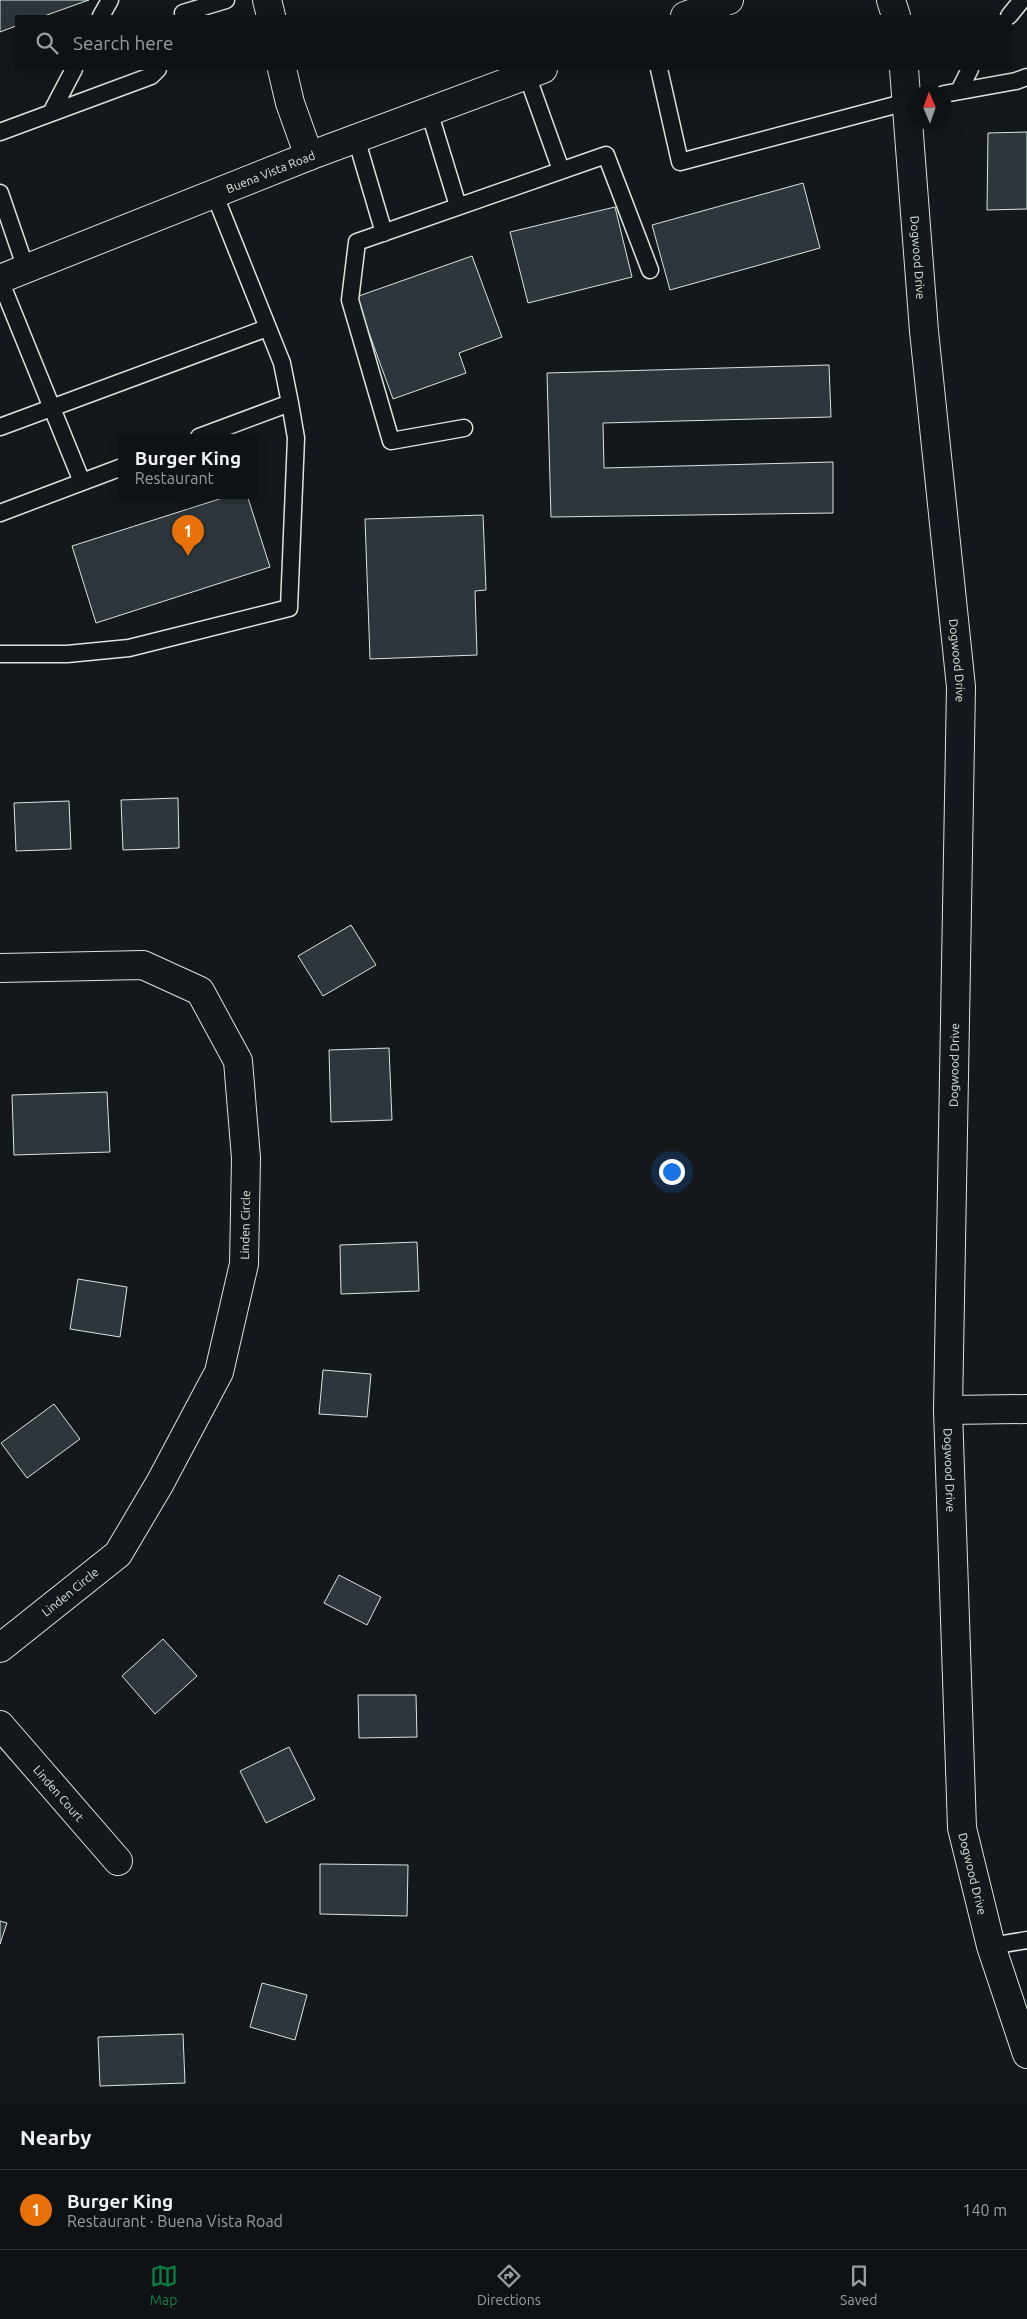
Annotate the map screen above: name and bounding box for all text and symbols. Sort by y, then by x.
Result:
search box [15,15,1012,70]
icon: search [33,29,61,57]
text: Search here [73,32,173,54]
north arrow [907,85,952,130]
street label: Buena Vista Road [224,148,317,195]
street label: Dogwood Drive [909,215,928,300]
popup [118,434,258,499]
text: Burger King [135,447,241,469]
text: Restaurant [135,469,214,487]
pin: 1 [172,515,204,556]
street label: Dogwood Drive [947,618,968,702]
street label: Dogwood Drive [947,1023,961,1107]
your location [659,1159,685,1185]
street label: Linden Circle [238,1190,252,1260]
street label: Dogwood Drive [942,1428,958,1512]
street label: Linden Circle [39,1565,101,1619]
street label: Linden Court [31,1762,87,1824]
street label: Dogwood Drive [957,1831,990,1916]
text: Nearby [20,2125,91,2149]
text: Burger King [67,2190,173,2212]
text: 1 [31,2201,41,2219]
text: 140 m [962,2201,1007,2219]
text: Restaurant · Buena Vista Road [67,2212,283,2230]
tab: Map [150,2262,178,2308]
tab: Directions [477,2262,541,2308]
tab: Saved [840,2262,877,2308]

